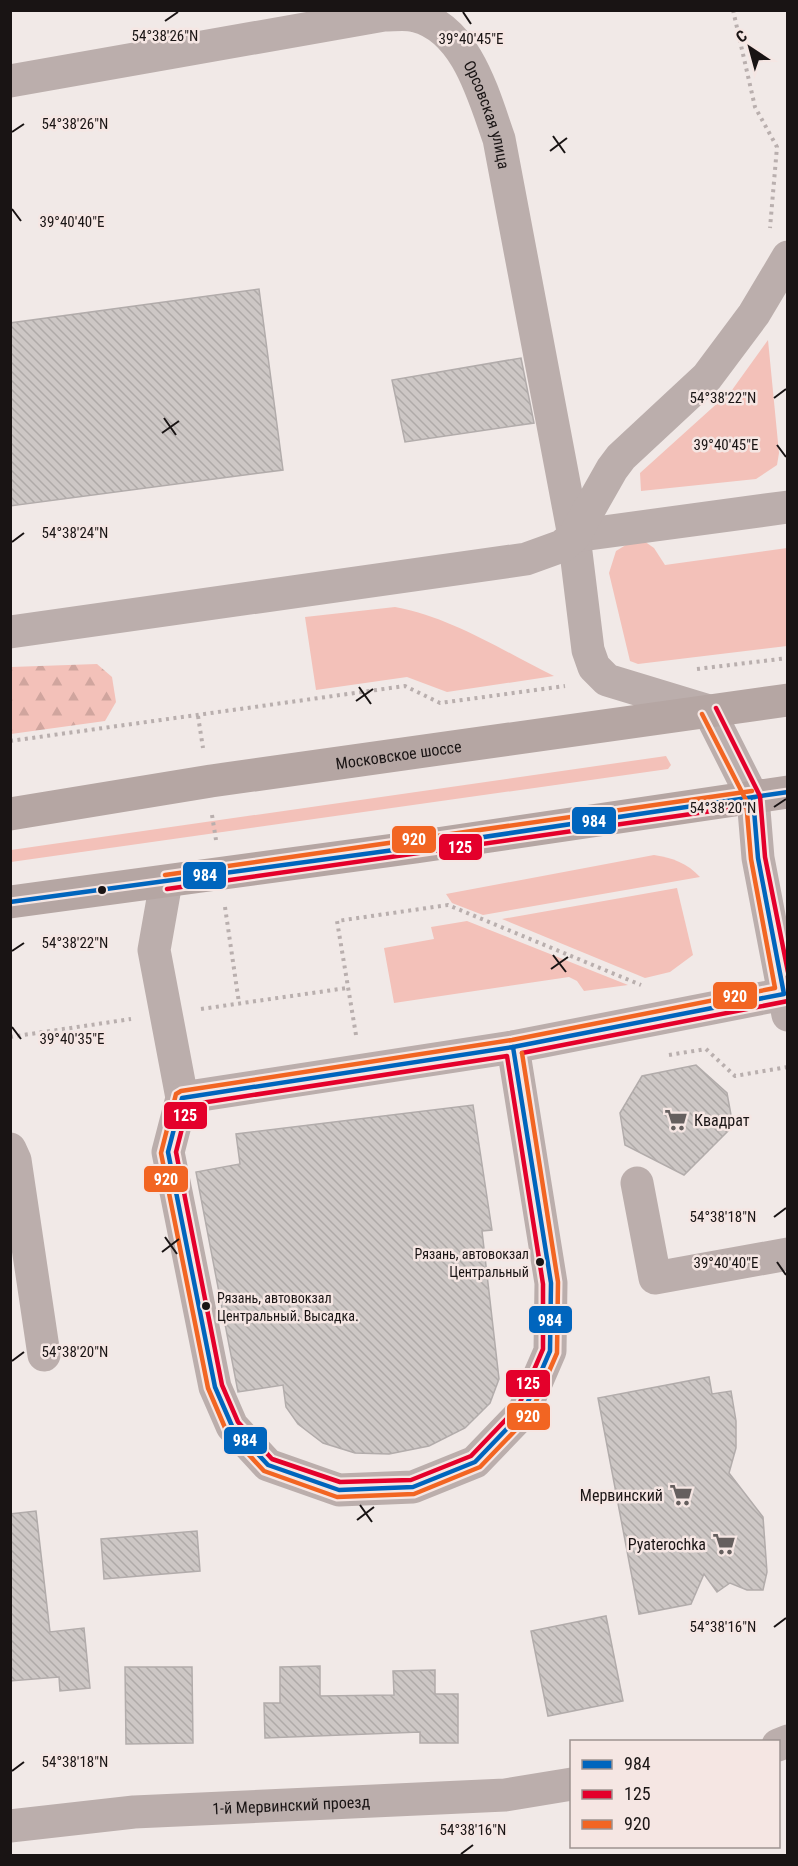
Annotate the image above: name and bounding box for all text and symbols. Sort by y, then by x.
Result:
north arrow [720,18,780,78]
text: С [732,26,751,47]
text: 54°38'26"N [132,27,198,45]
text: 39°40'45"E [439,30,503,48]
street label: Орсовская улица [460,57,514,171]
text: 54°38'26"N [42,115,108,133]
text: 39°40'40"E [40,213,104,231]
text: 54°38'22"N [690,389,756,407]
text: 39°40'45"E [694,436,758,454]
text: 54°38'24"N [42,524,108,542]
street label: Московское шоссе [334,736,463,773]
text: 54°38'20"N [690,799,756,817]
line badge: 984 [571,806,617,835]
text: 984 [582,812,606,831]
line badge: 920 [391,825,437,854]
text: 920 [402,830,426,849]
line badge: 125 [438,833,483,861]
text: 125 [448,838,472,857]
line badge: 984 [182,861,227,890]
text: 984 [193,866,217,885]
unlabelled marker [96,884,108,896]
text: 54°38'22"N [42,934,108,952]
line badge: 920 [712,981,758,1010]
text: 920 [723,987,747,1006]
text: 39°40'35"E [40,1030,104,1048]
line badge: 125 [163,1101,208,1130]
text: 125 [173,1106,197,1125]
supermarket icon: Квадрат [663,1107,689,1133]
place label: Квадрат [694,1111,750,1130]
line badge: 920 [143,1165,189,1193]
text: 920 [154,1170,178,1189]
text: 54°38'18"N [690,1208,756,1226]
place label: Рязань, автовокзал Центральный [414,1246,529,1280]
text: 39°40'40"E [694,1254,758,1272]
marker: Рязань, автовокзал Центральный [534,1256,546,1268]
place label: Рязань, автовокзал Центральный. Высадка. [217,1290,359,1324]
marker: Рязань, автовокзал Центральный. Высадка. [200,1300,212,1312]
line badge: 984 [528,1305,573,1334]
text: 984 [538,1311,562,1330]
text: 54°38'20"N [42,1343,108,1361]
line badge: 125 [505,1369,551,1398]
text: 125 [516,1374,540,1393]
line badge: 920 [506,1402,551,1431]
text: 920 [516,1407,540,1426]
line badge: 984 [223,1426,268,1455]
text: 984 [233,1431,257,1450]
supermarket icon: Мервинский [668,1482,694,1508]
place label: Мервинский [580,1486,663,1505]
supermarket icon: Pyaterochka [711,1531,737,1557]
place label: Pyaterochka [628,1535,706,1554]
text: 54°38'16"N [690,1618,756,1636]
legend [570,1740,780,1848]
text: 54°38'18"N [42,1753,108,1771]
text: 984 [624,1753,651,1774]
text: 125 [624,1783,651,1804]
street label: 1-й Мервинский проезд [212,1792,371,1818]
text: 920 [624,1813,651,1834]
text: 54°38'16"N [440,1821,506,1839]

